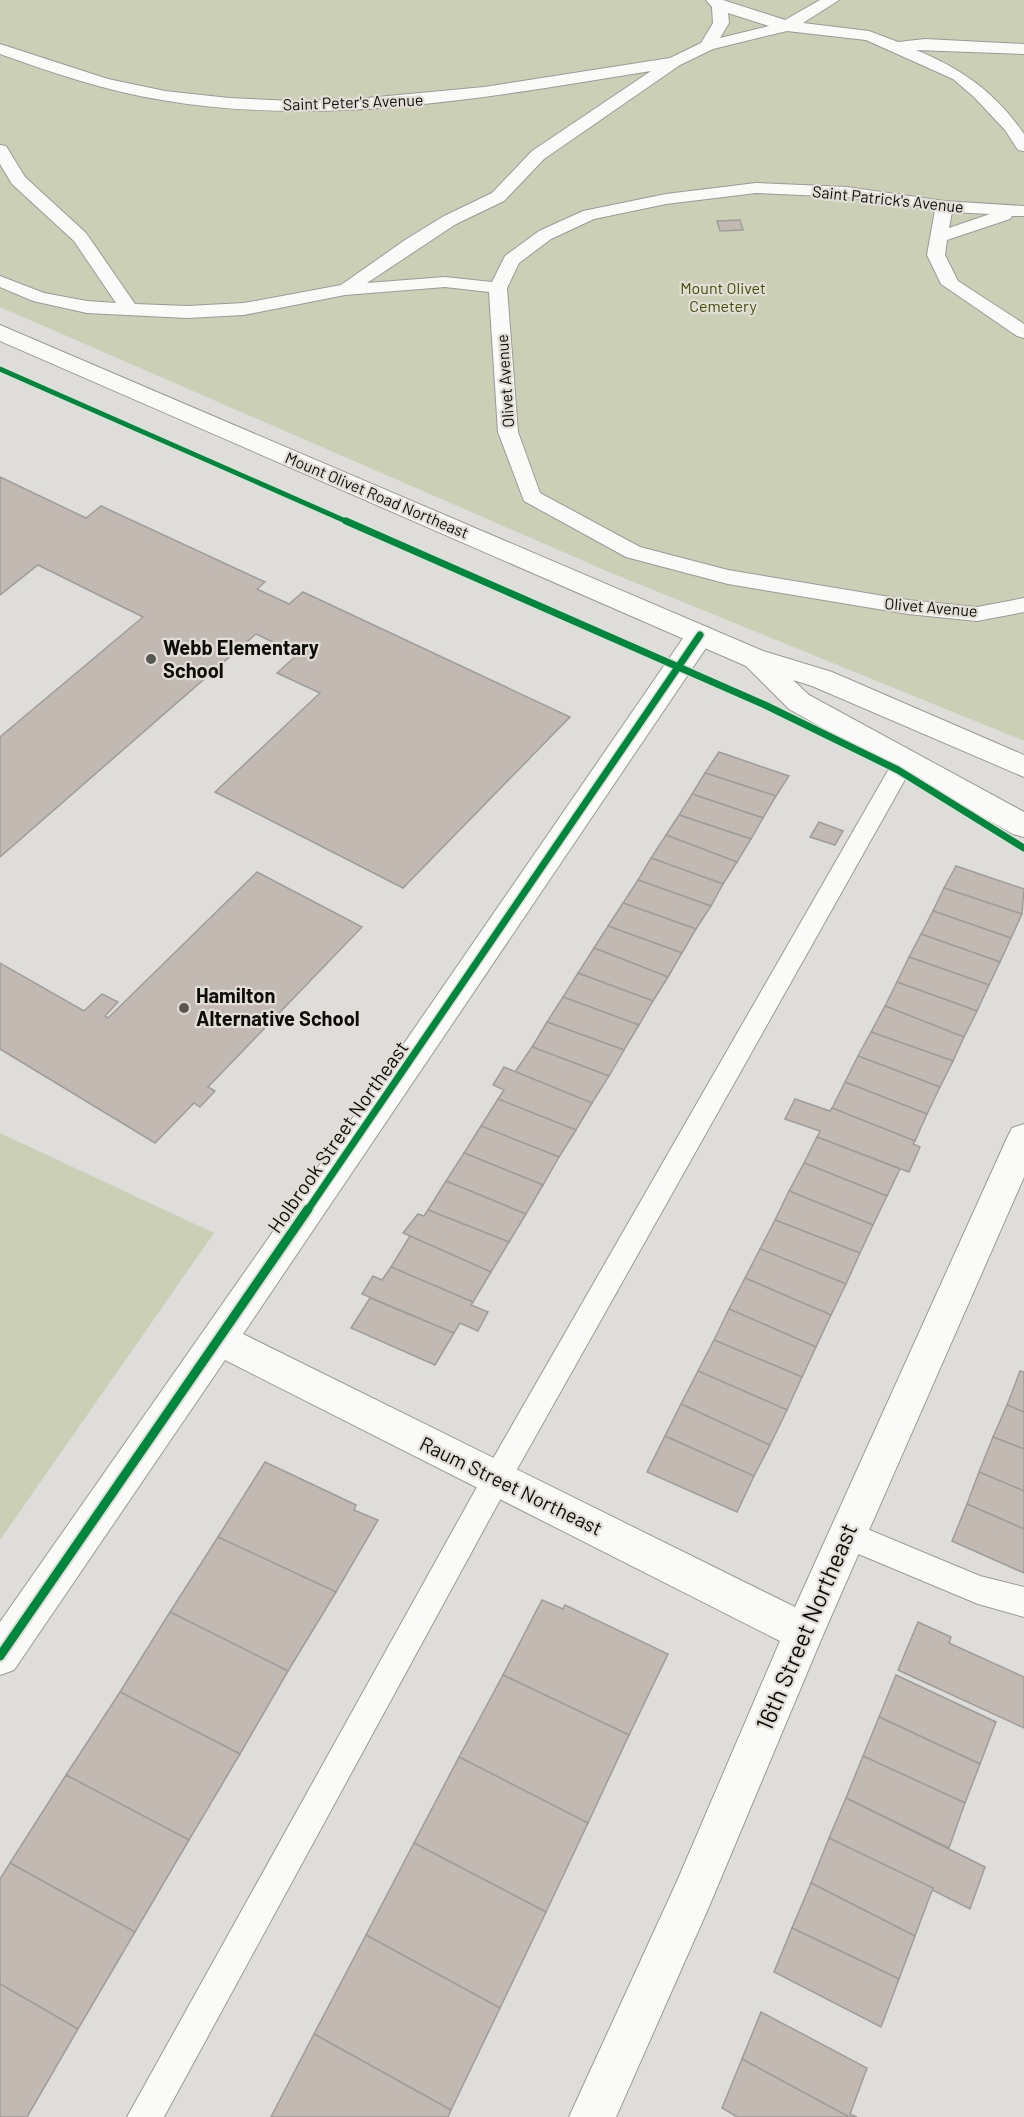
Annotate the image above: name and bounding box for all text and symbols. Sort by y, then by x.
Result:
street label: Saint Peter's Avenue [282,90,424,113]
street label: Saint Patrick's Avenue [811,181,965,216]
park label: Mount Olivet Cemetery [680,278,766,315]
street label: Olivet Avenue [492,334,517,428]
street label: Mount Olivet Road Northeast [283,447,472,542]
street label: Olivet Avenue [884,593,978,620]
place label: Webb Elementary School [163,635,319,682]
marker: Webb Elementary School [144,652,158,666]
place label: Hamilton Alternative School [196,983,360,1030]
marker: Hamilton Alternative School [177,1001,191,1015]
street label: Holbrook Street Northeast [262,1036,413,1237]
street label: Raum Street Northeast [416,1431,607,1540]
street label: 16th Street Northeast [749,1518,862,1735]

